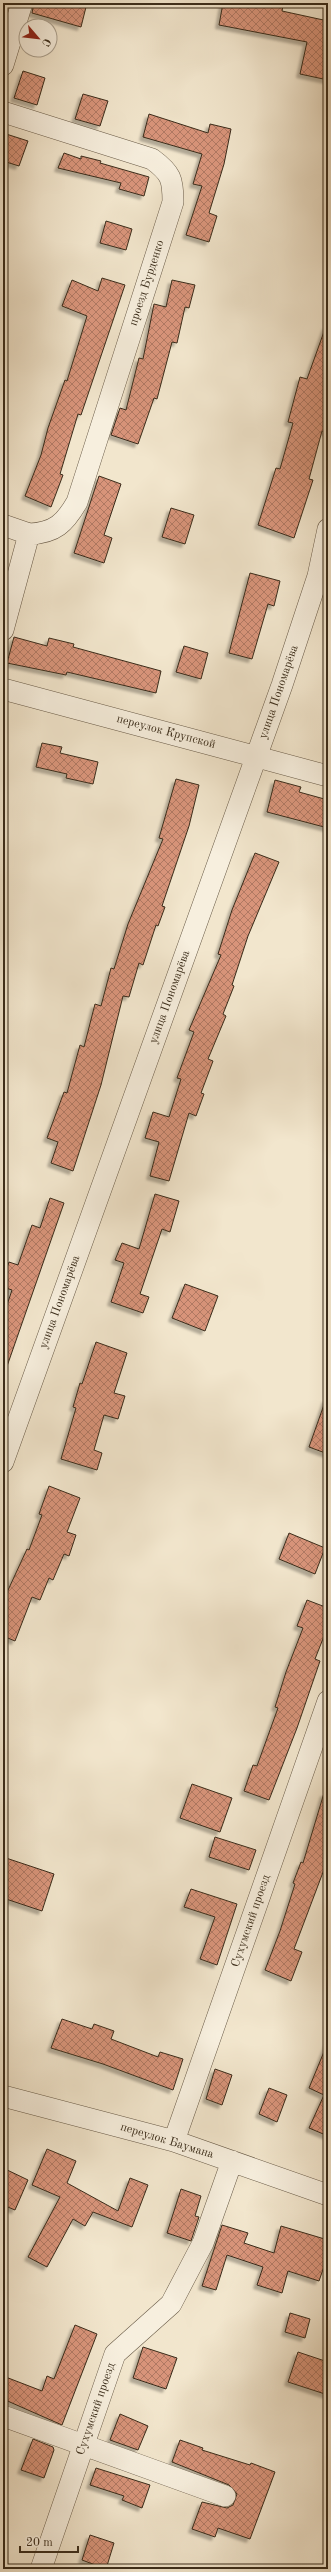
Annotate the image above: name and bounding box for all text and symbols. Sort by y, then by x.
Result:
north arrow [18,18,58,58]
text: С [39,36,52,48]
street label: проезд Бурденко [127,239,167,327]
street label: улица Пономарёва [257,644,301,740]
street label: переулок Крупской [115,713,217,751]
street label: улица Пономарёва [148,949,192,1045]
street label: улица Пономарёва [38,1254,82,1350]
street label: Сухумский проезд [230,1873,272,1969]
street label: переулок Баумана [119,2121,215,2161]
street label: Сухумский проезд [75,2361,117,2457]
scale bar [20,2528,78,2554]
text: 20 m [26,2537,53,2549]

